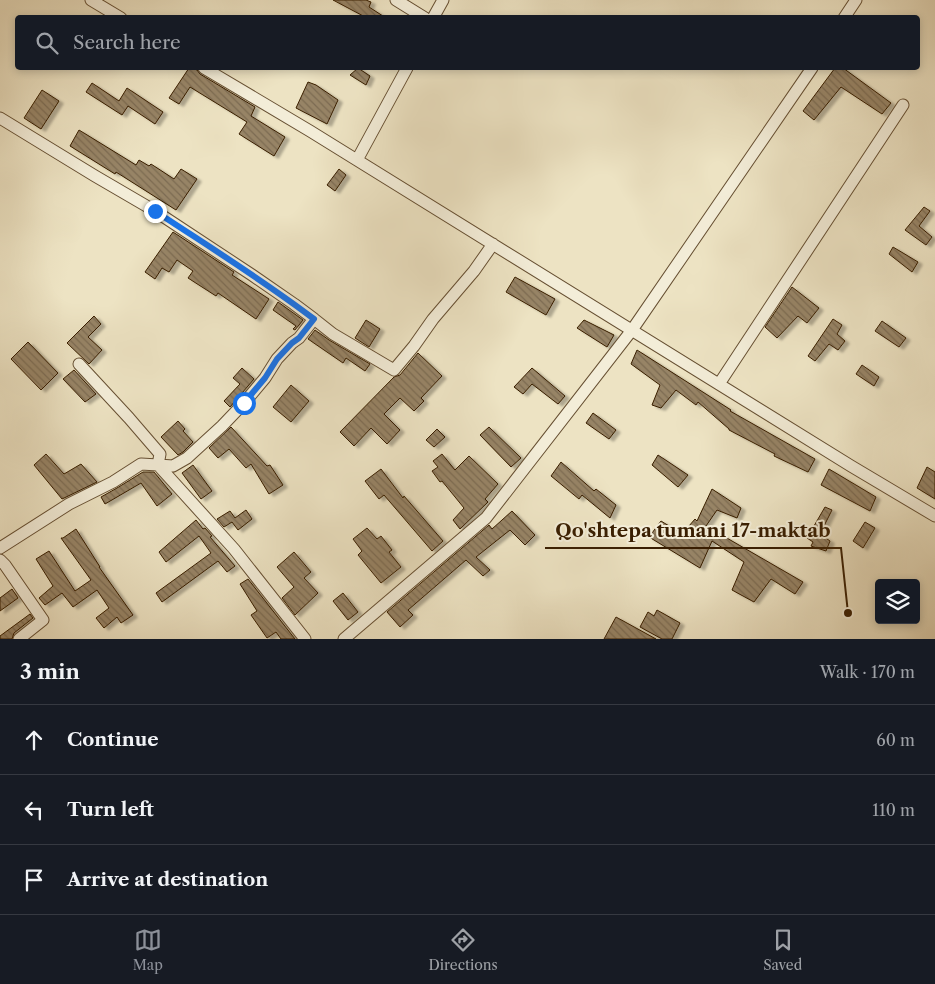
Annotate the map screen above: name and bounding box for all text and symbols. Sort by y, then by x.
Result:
search box [15,15,920,70]
icon: search [33,29,61,57]
text: Search here [73,31,181,54]
route end [144,200,167,223]
route start [233,392,256,415]
callout: Qo'shtepa tumani 17-maktab [545,514,841,548]
text: Qo'shtepa tumani 17-maktab [555,519,831,542]
map controls [875,579,920,624]
button: layers [875,579,920,624]
text: 3 min [20,659,80,684]
text: Walk · 170 m [820,662,915,682]
icon: ahead [20,726,48,754]
text: Continue [67,728,159,751]
text: 60 m [876,730,915,750]
icon: left [20,796,48,824]
text: Turn left [67,798,154,821]
text: 110 m [872,800,915,820]
icon: arrive [20,866,48,894]
text: Arrive at destination [67,868,268,891]
tab: Map [133,926,163,974]
tab: Directions [428,926,498,974]
tab: Saved [763,926,802,974]

